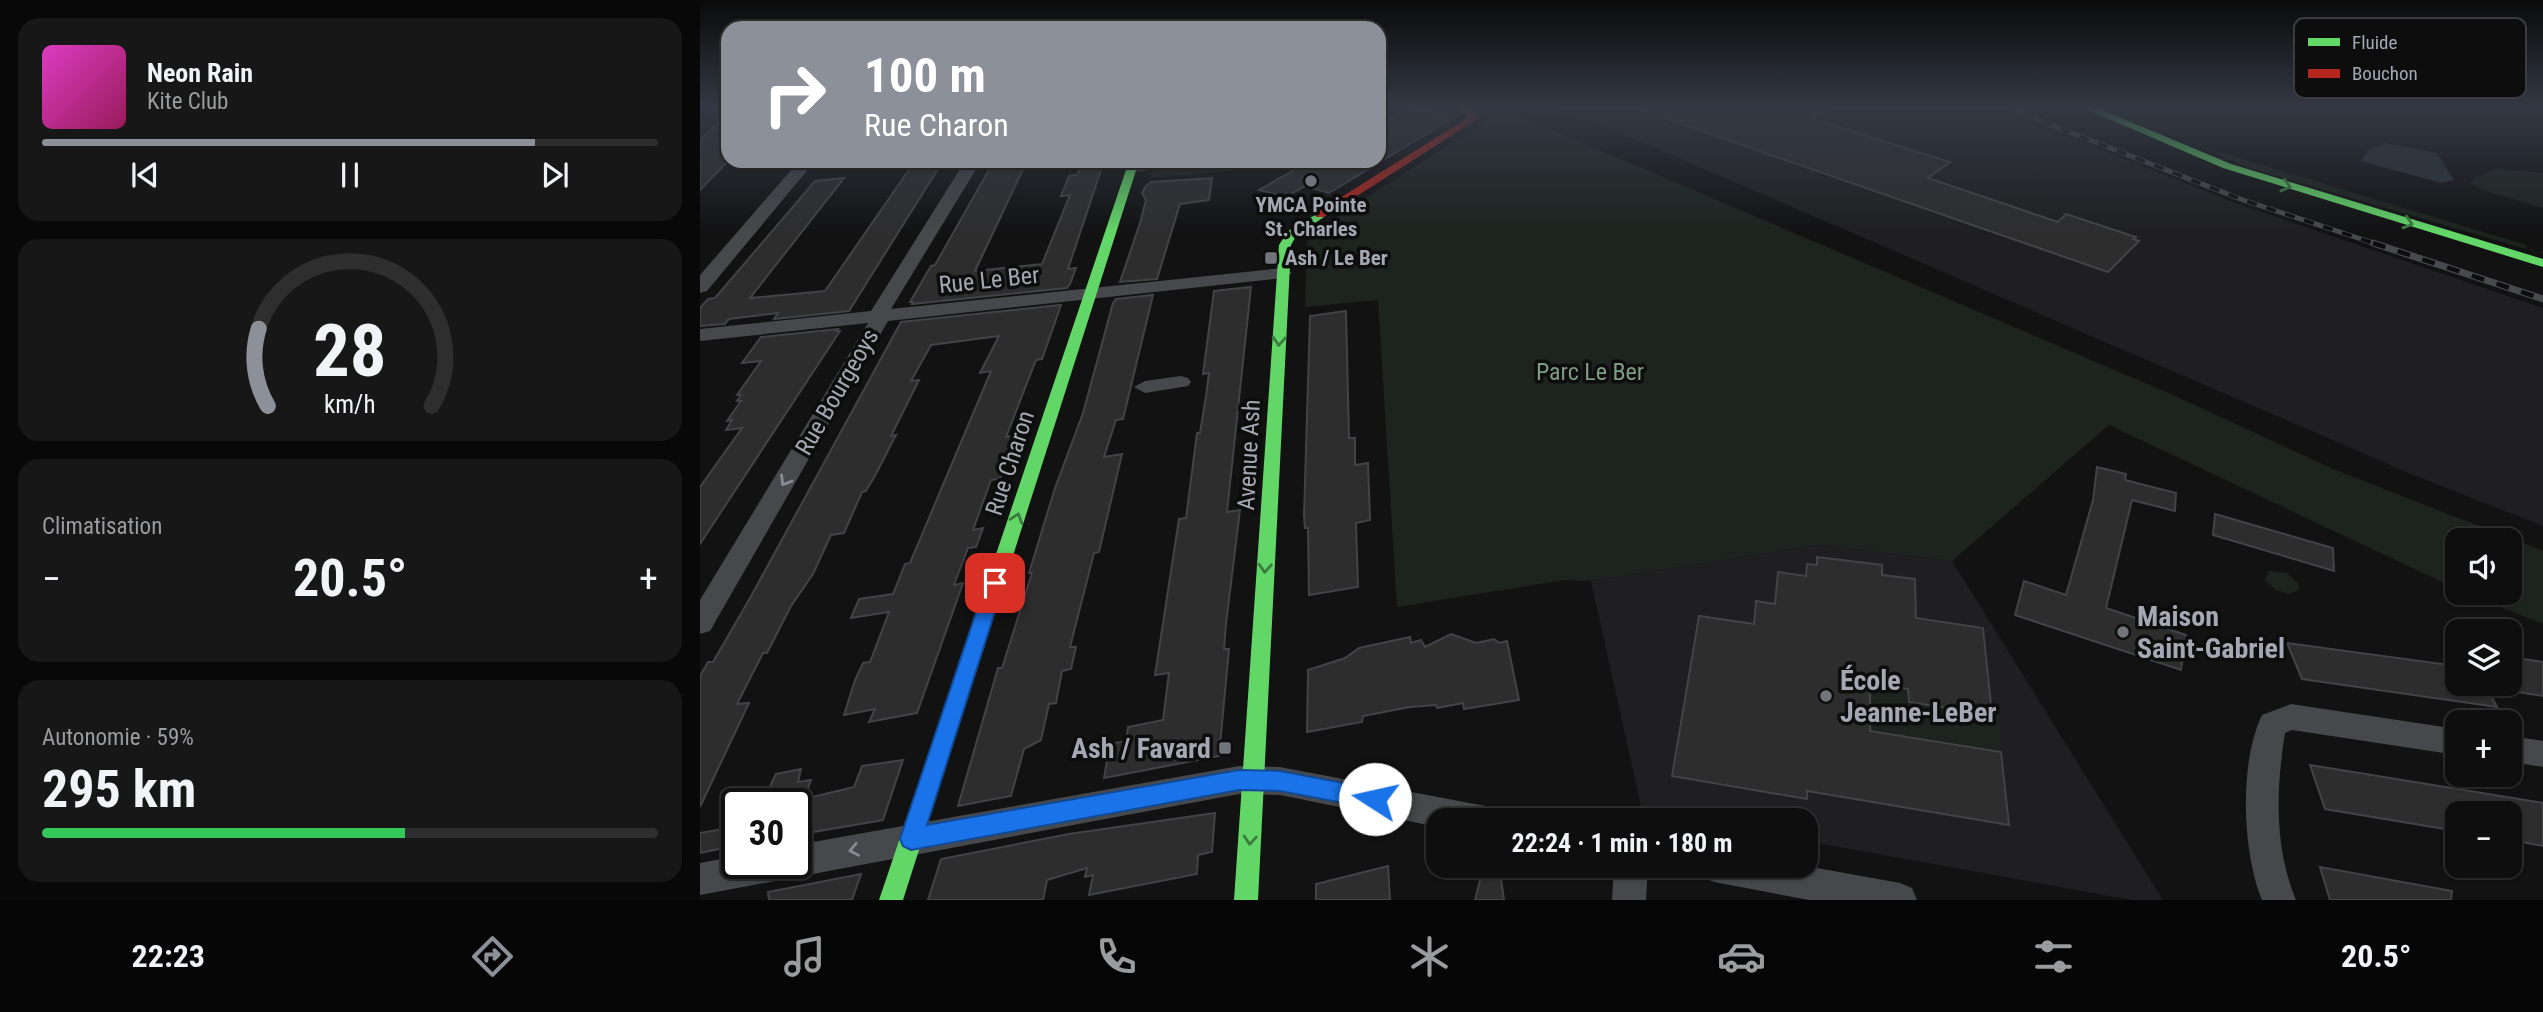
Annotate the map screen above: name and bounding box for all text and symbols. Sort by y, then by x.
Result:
legend [2294,18,2526,98]
text: Fluide [2352,31,2397,54]
text: 100 m [864,47,986,104]
icon: right [749,49,840,140]
text: Neon Rain [147,58,253,88]
text: Bouchon [2352,62,2418,85]
text: Kite Club [147,88,228,115]
text: Rue Charon [864,106,1009,144]
icon: previous [126,156,164,194]
icon: pause [331,156,369,194]
icon: next [536,156,574,194]
marker: YMCA Pointe St. Charles [1303,173,1319,189]
one-way arrow [2279,178,2291,192]
place label: YMCA Pointe St. Charles [1255,193,1367,241]
one-way arrow [2402,215,2414,229]
place label: Ash / Le Ber [1285,246,1388,270]
marker: Ash / Le Ber [1263,250,1279,266]
street label: Rue Le Ber [937,261,1041,299]
text: 28 [313,308,387,394]
street label: Rue Bourgeoys [790,324,884,460]
one-way arrow [1272,336,1287,347]
park label: Parc Le Ber [1536,358,1644,386]
text: km/h [324,390,376,419]
street label: Avenue Ash [1232,399,1266,511]
street label: Rue Charon [980,407,1040,519]
one-way arrow [780,474,793,487]
one-way arrow [1008,512,1023,524]
text: Climatisation [42,513,162,540]
map controls [2445,528,2522,878]
button: sound [2445,528,2522,605]
text: 20.5° [293,548,407,609]
pin [965,553,1025,613]
text: − [42,557,61,601]
text: + [639,557,658,601]
one-way arrow [1258,563,1273,574]
icon: arrive [976,564,1014,602]
place label: Maison Saint-Gabriel [2137,600,2285,665]
button: layers [2445,619,2522,696]
marker: Maison Saint-Gabriel [2115,624,2131,640]
place label: École Jeanne-LeBer [1840,664,1997,729]
marker: École Jeanne-LeBer [1818,688,1834,704]
button: + [2445,710,2522,787]
text: Autonomie · 59% [42,724,194,751]
place label: Ash / Favard [1071,732,1211,765]
marker: Ash / Favard [1217,740,1233,756]
text: 295 km [42,759,196,820]
position arrow [1338,762,1412,836]
speed limit sign: 30 [721,788,812,879]
button: − [2445,801,2522,878]
text: 22:24 · 1 min · 180 m [1512,828,1732,858]
one-way arrow [1242,834,1257,845]
one-way arrow [848,842,860,857]
icon: directions [468,932,517,981]
icon: music [780,932,829,981]
icon: phone [1092,932,1141,981]
icon: climate [1405,932,1454,981]
icon: car [1717,932,1766,981]
icon: filters [2029,932,2078,981]
text: 22:23 [132,937,205,975]
text: 20.5° [2341,937,2411,975]

